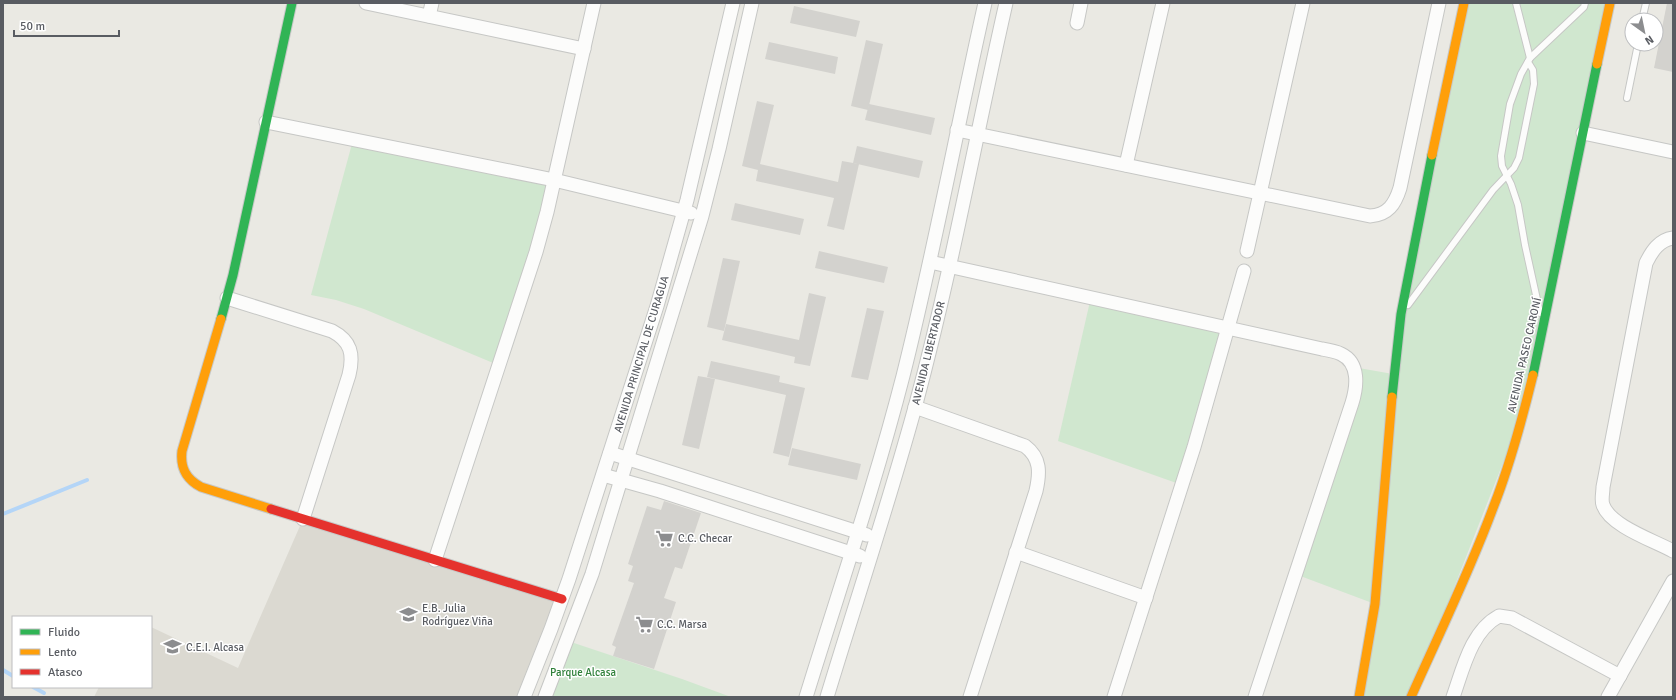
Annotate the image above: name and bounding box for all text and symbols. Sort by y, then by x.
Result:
scale bar [14,12,119,38]
north arrow [1624,12,1664,52]
text: 50 m [20,19,45,34]
text: N [1642,32,1656,48]
street label: AVENIDA PRINCIPAL DE CURAGUA [611,274,672,434]
street label: AVENIDA PASEO CARONÍ [1504,295,1544,414]
street label: AVENIDA LIBERTADOR [909,300,948,406]
supermarket icon: C.C. Checar [655,528,675,548]
place label: C.C. Checar [678,532,732,545]
place label: E.B. Julia Rodríguez Viña [422,602,493,628]
school or university icon: E.B. Julia Rodríguez Viña [399,604,419,624]
supermarket icon: C.C. Marsa [634,614,654,634]
legend [12,616,152,688]
place label: C.C. Marsa [657,618,707,631]
text: Fluido [48,625,80,640]
school or university icon: C.E.I. Alcasa [163,637,183,657]
place label: C.E.I. Alcasa [186,641,245,654]
text: Lento [48,645,77,660]
text: Atasco [48,665,83,680]
park label: Parque Alcasa [550,666,616,679]

